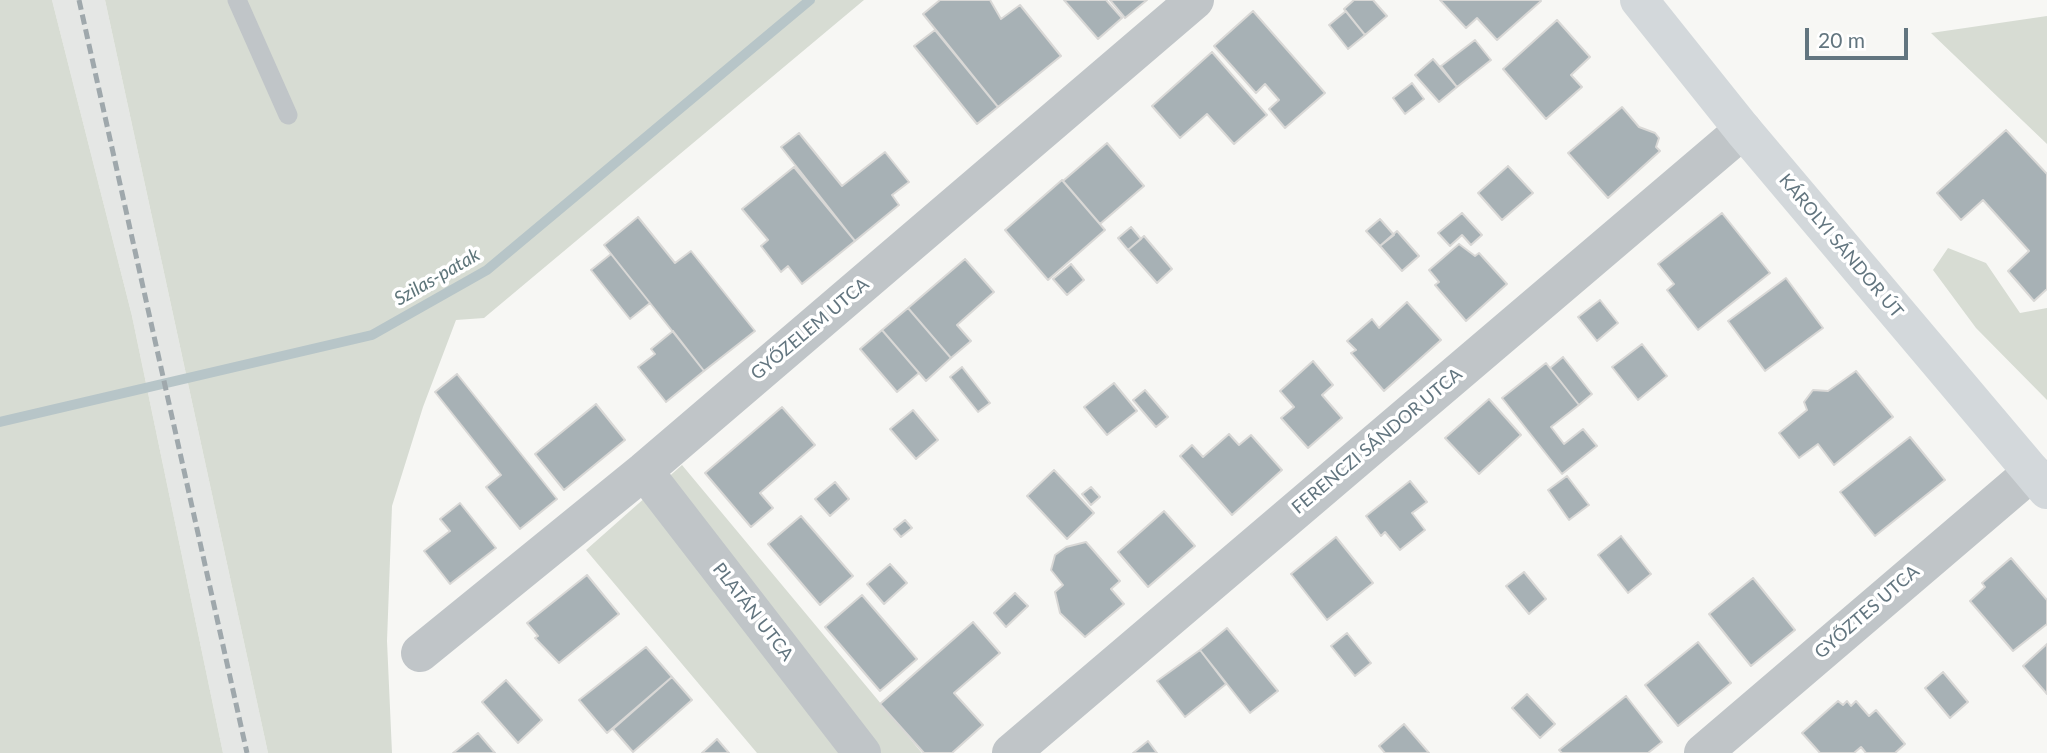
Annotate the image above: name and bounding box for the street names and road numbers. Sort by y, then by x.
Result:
street label: KÁROLYI SÁNDOR ÚT [1774,170,1908,322]
street label: GYŐZELEM UTCA [747,273,873,385]
street label: FERENCZI SÁNDOR UTCA [1288,363,1466,519]
street label: PLATÁN UTCA [708,559,798,665]
street label: GYŐZTES UTCA [1810,561,1924,663]

